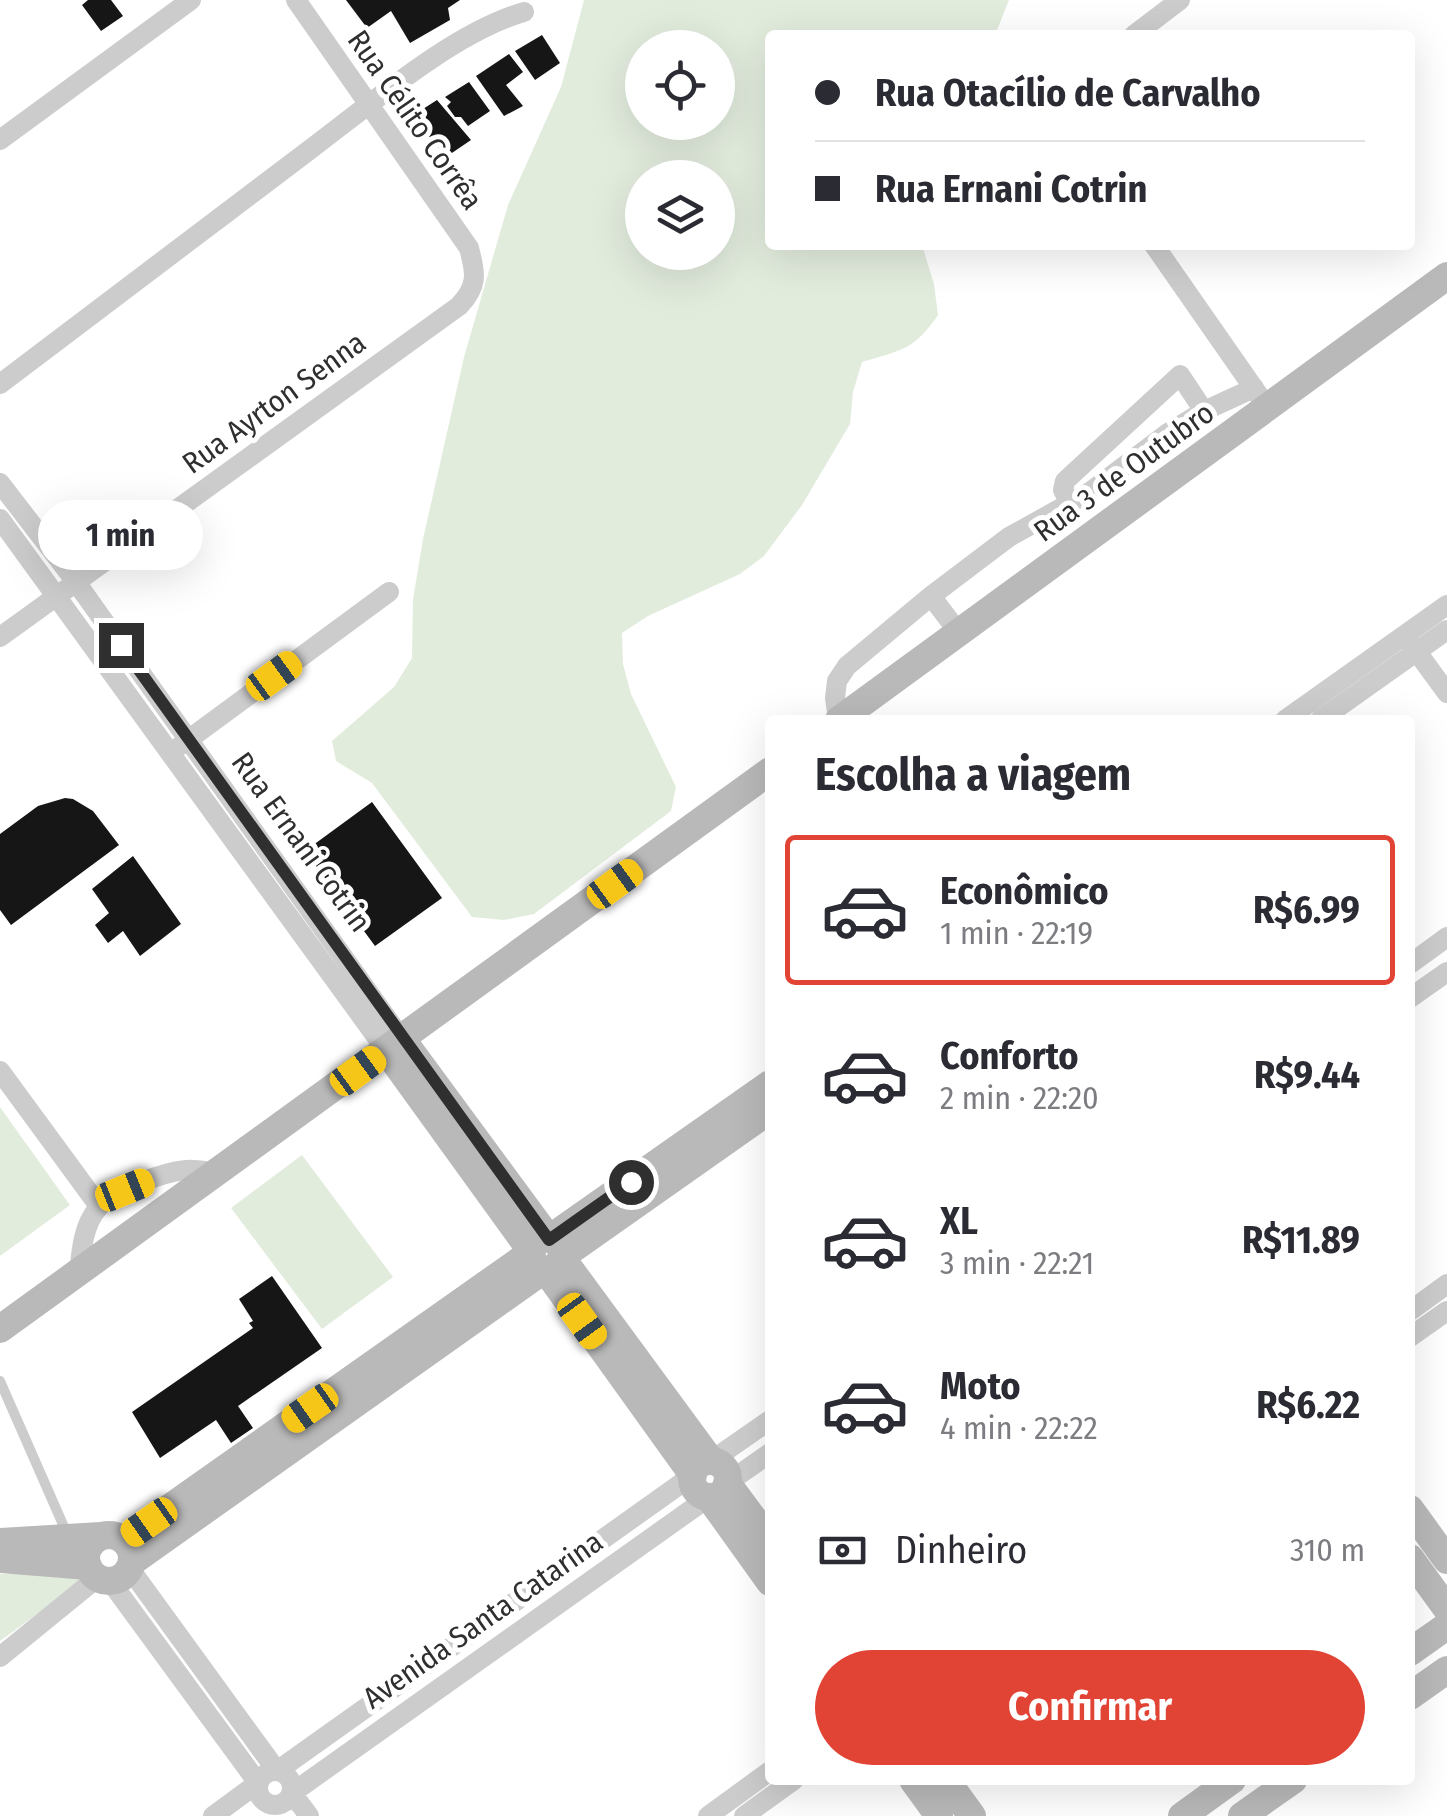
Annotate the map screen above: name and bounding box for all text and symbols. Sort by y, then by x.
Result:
street label: Rua Célito Corrêa [340,23,490,217]
map controls [625,30,735,270]
button: locate [625,30,735,140]
text: Rua Otacílio de Carvalho [875,70,1261,116]
button: layers [625,160,735,270]
text: Rua Ernani Cotrin [875,166,1147,212]
street label: Rua Ayrton Senna [175,325,373,481]
street label: Rua 3 de Outubro [1027,395,1221,549]
callout: 1 min [38,500,204,570]
text: 1 min [86,516,155,554]
route end [99,623,144,668]
car [241,646,307,706]
street label: Rua Ernani Cotrin [224,745,378,939]
text: Escolha a viagem [815,748,1131,802]
car [582,854,648,914]
icon: car [820,865,910,955]
text: Econômico [940,868,1109,914]
text: R$6.99 [1253,887,1360,933]
text: 1 min · 22:19 [940,914,1093,952]
icon: car [820,1030,910,1120]
text: Conforto [940,1033,1079,1079]
car [325,1041,391,1101]
text: R$9.44 [1254,1052,1360,1098]
text: 2 min · 22:20 [940,1079,1099,1117]
route start [609,1160,654,1205]
car [92,1165,158,1215]
icon: car [820,1195,910,1285]
text: XL [940,1198,978,1244]
text: R$11.89 [1242,1217,1360,1263]
text: 3 min · 22:21 [940,1244,1094,1282]
car [552,1288,612,1354]
icon: car [820,1360,910,1450]
text: Moto [940,1363,1021,1409]
car [277,1379,343,1437]
text: R$6.22 [1256,1382,1360,1428]
text: 4 min · 22:22 [940,1409,1098,1447]
car [116,1493,182,1551]
icon: cash [815,1523,870,1578]
street label: Avenida Santa Catarina [356,1524,610,1716]
text: Dinheiro [895,1527,1027,1573]
text: 310 m [1290,1531,1365,1569]
button: Confirmar [815,1650,1365,1765]

